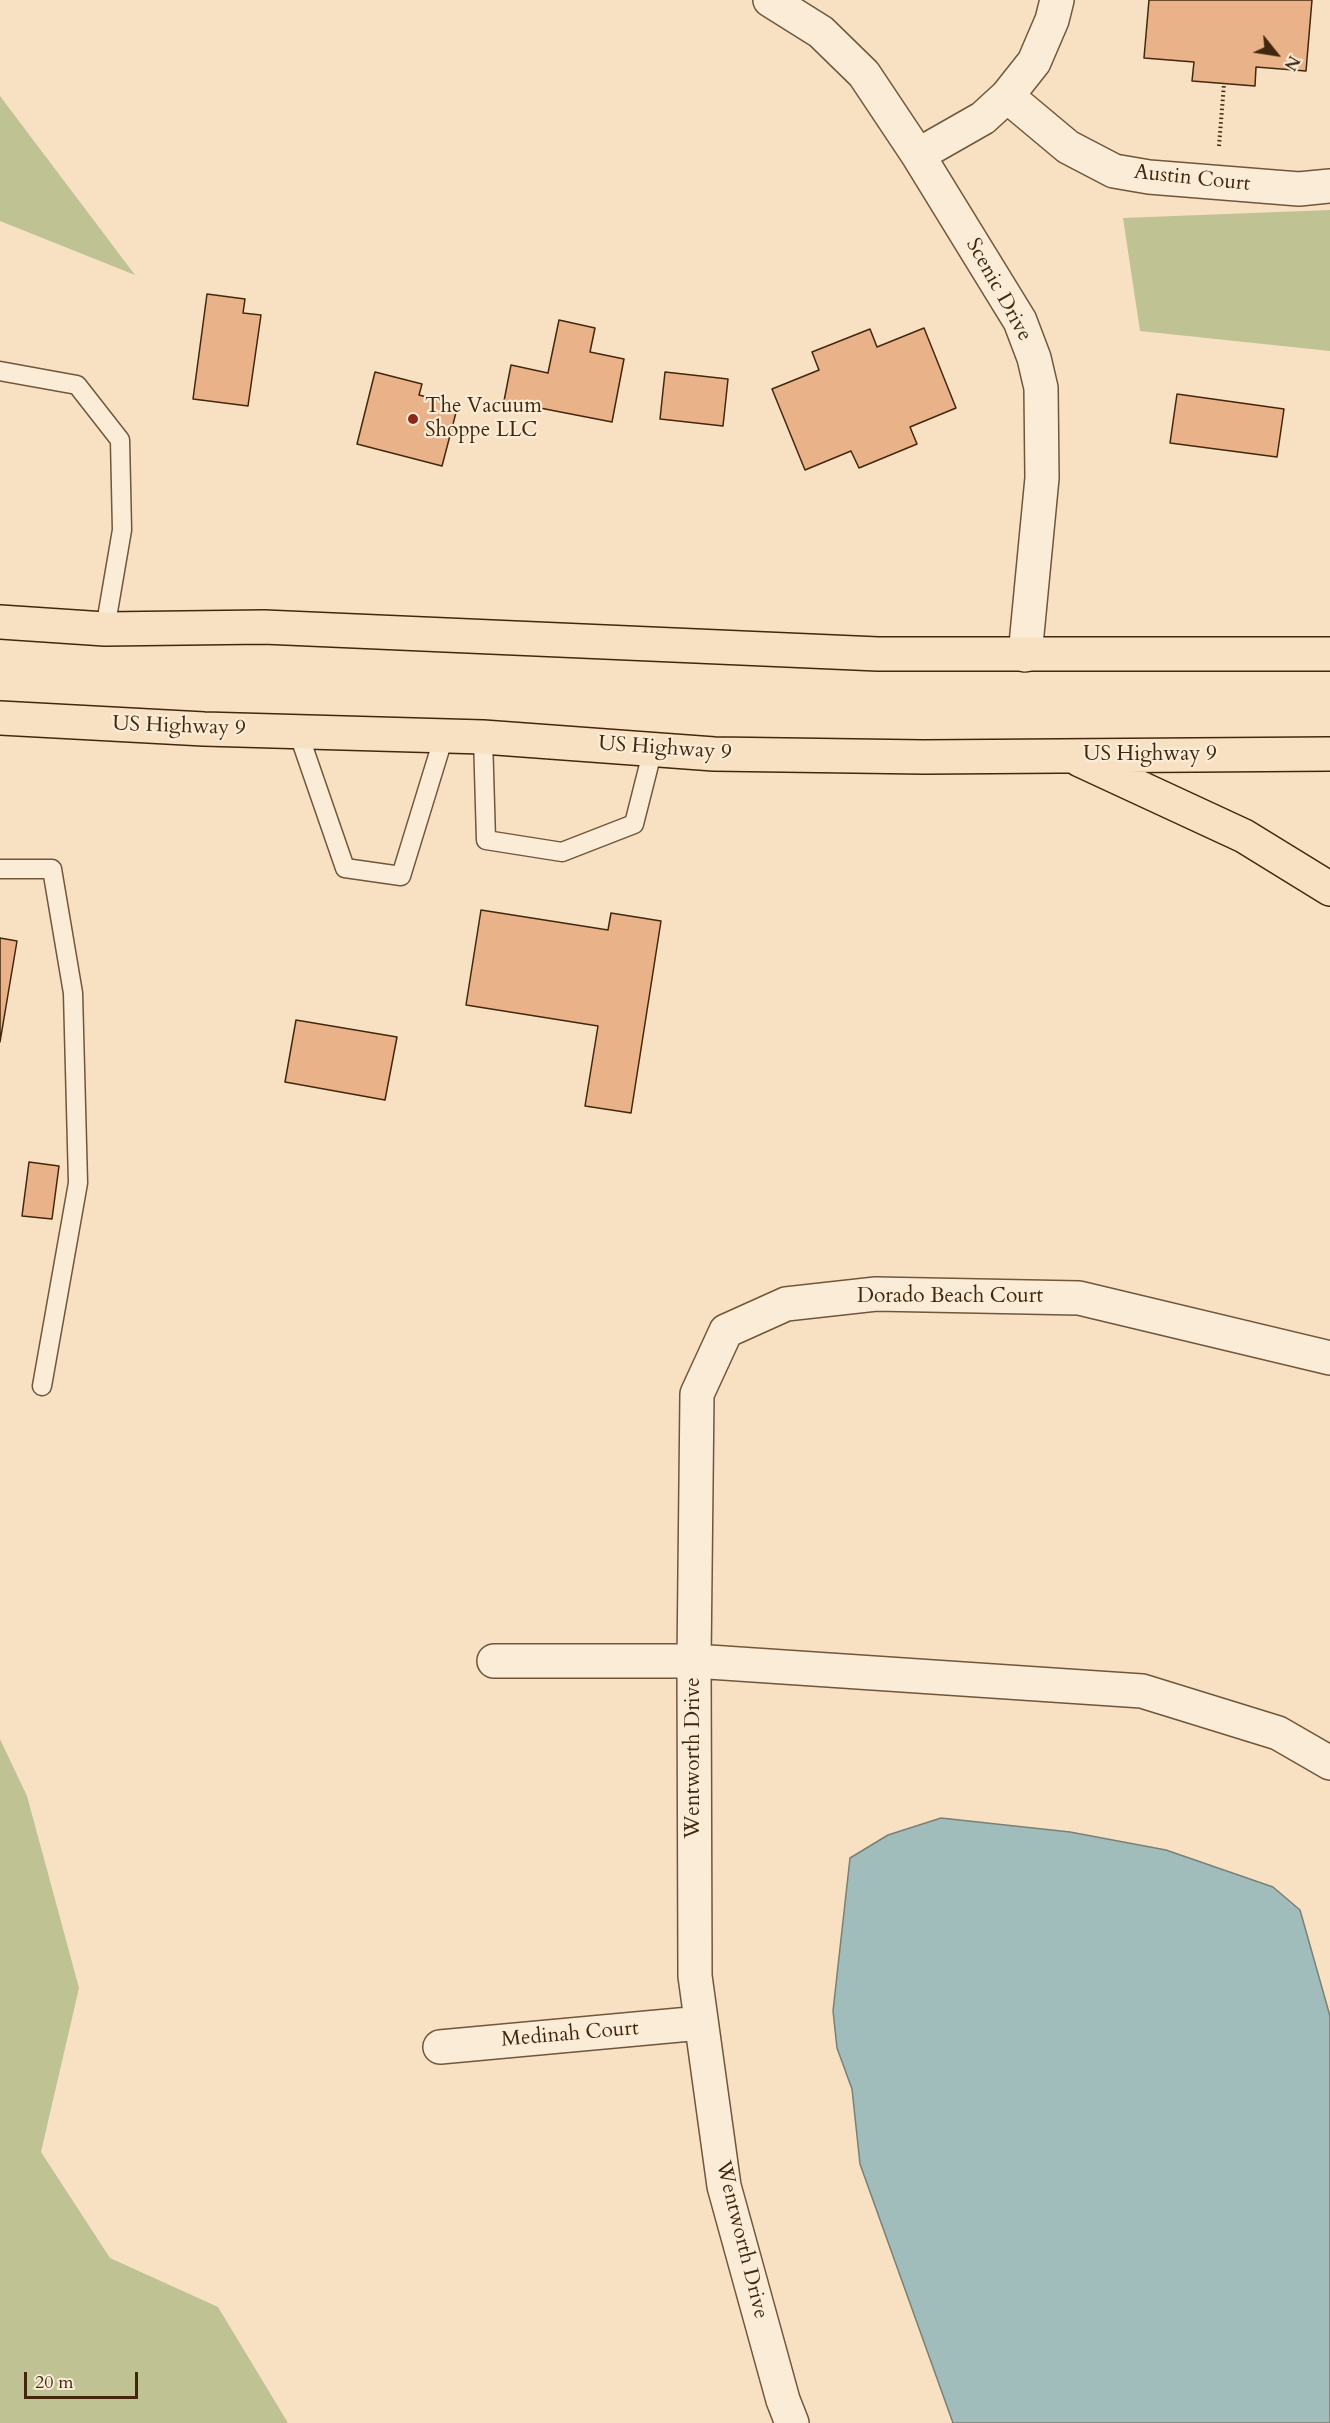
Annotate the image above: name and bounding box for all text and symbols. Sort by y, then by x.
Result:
north arrow [1246,24,1306,84]
text: N [1279,51,1305,75]
street label: Austin Court [1133,160,1251,198]
street label: Scenic Drive [959,234,1037,346]
place label: The Vacuum Shoppe LLC [425,394,542,444]
marker: The Vacuum Shoppe LLC [406,412,420,426]
street label: US Highway 9 [112,712,246,742]
street label: US Highway 9 [598,732,732,766]
street label: US Highway 9 [1083,742,1217,768]
street label: Dorado Beach Court [857,1284,1043,1310]
street label: Wentworth Drive [681,1677,707,1839]
street label: Medinah Court [500,2016,640,2054]
street label: Wentworth Drive [709,2158,773,2322]
scale bar [27,2360,141,2398]
text: 20 m [35,2370,74,2395]

